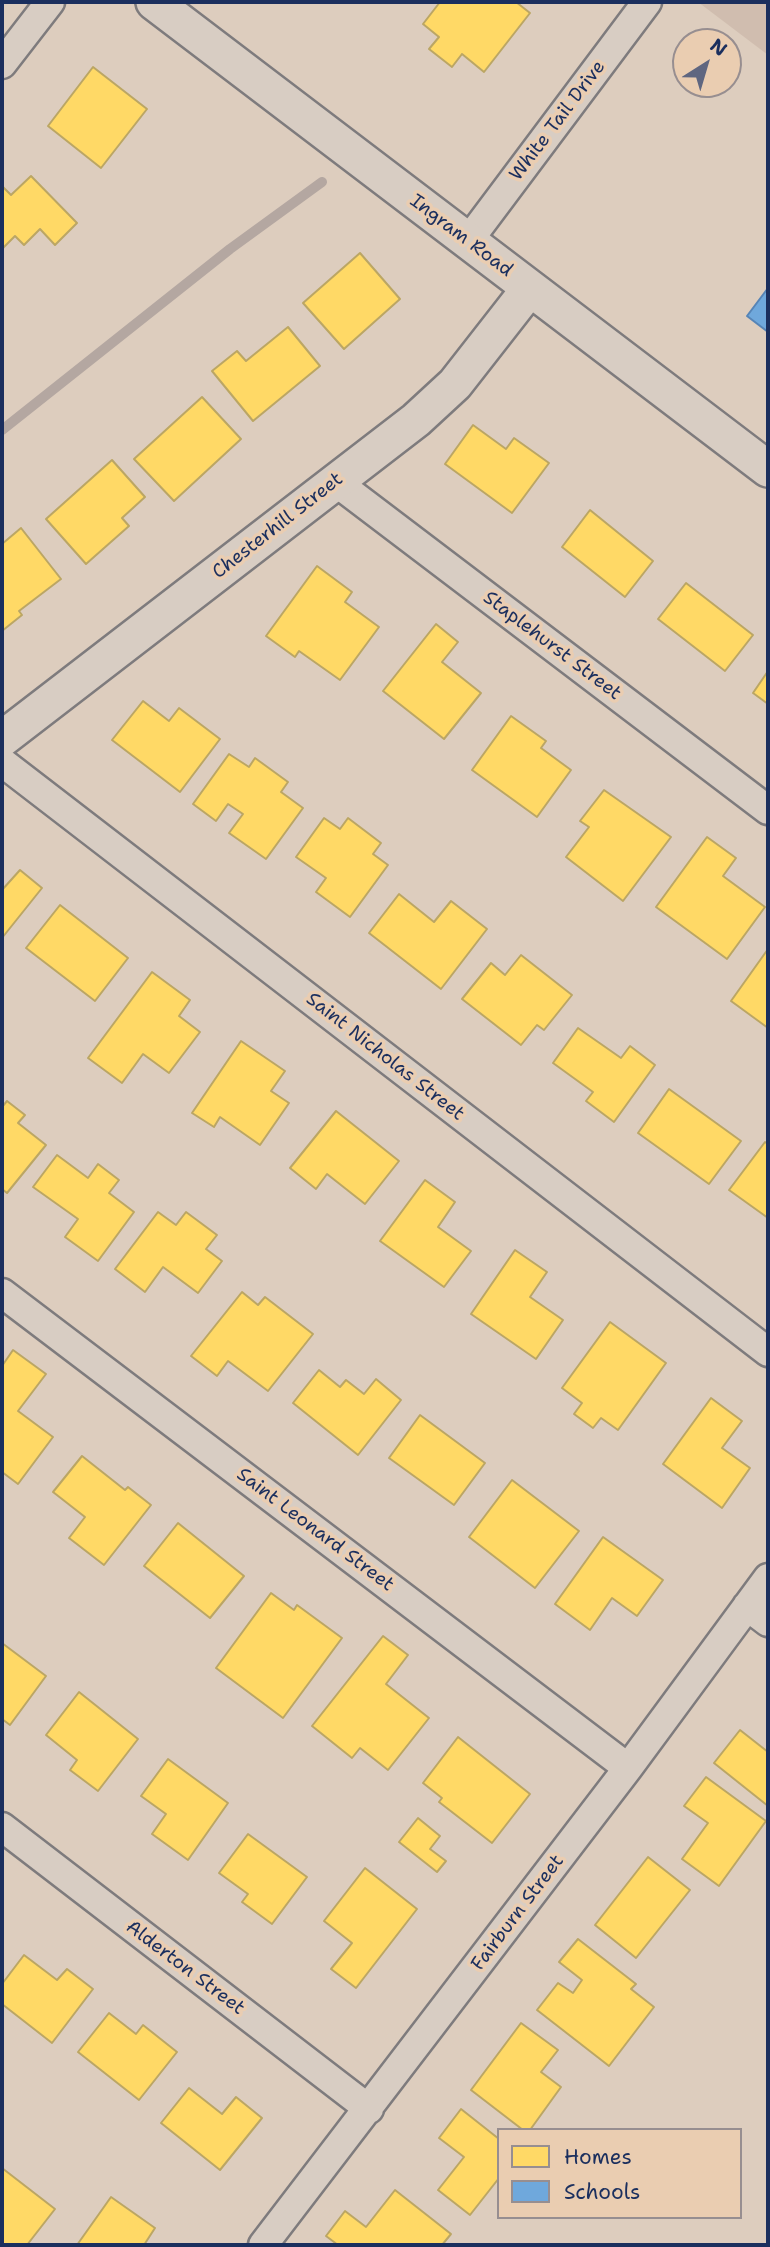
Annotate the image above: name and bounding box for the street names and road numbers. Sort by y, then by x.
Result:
street label: White Tail Drive [505,56,611,186]
street label: Ingram Road [405,190,517,282]
street label: Chesterhill Street [208,468,348,584]
street label: Staplehurst Street [478,587,626,705]
street label: Saint Nicholas Street [301,988,469,1126]
street label: Saint Leonard Street [232,1463,398,1597]
street label: Fairburn Street [467,1851,569,1975]
street label: Alderton Street [121,1916,249,2020]

